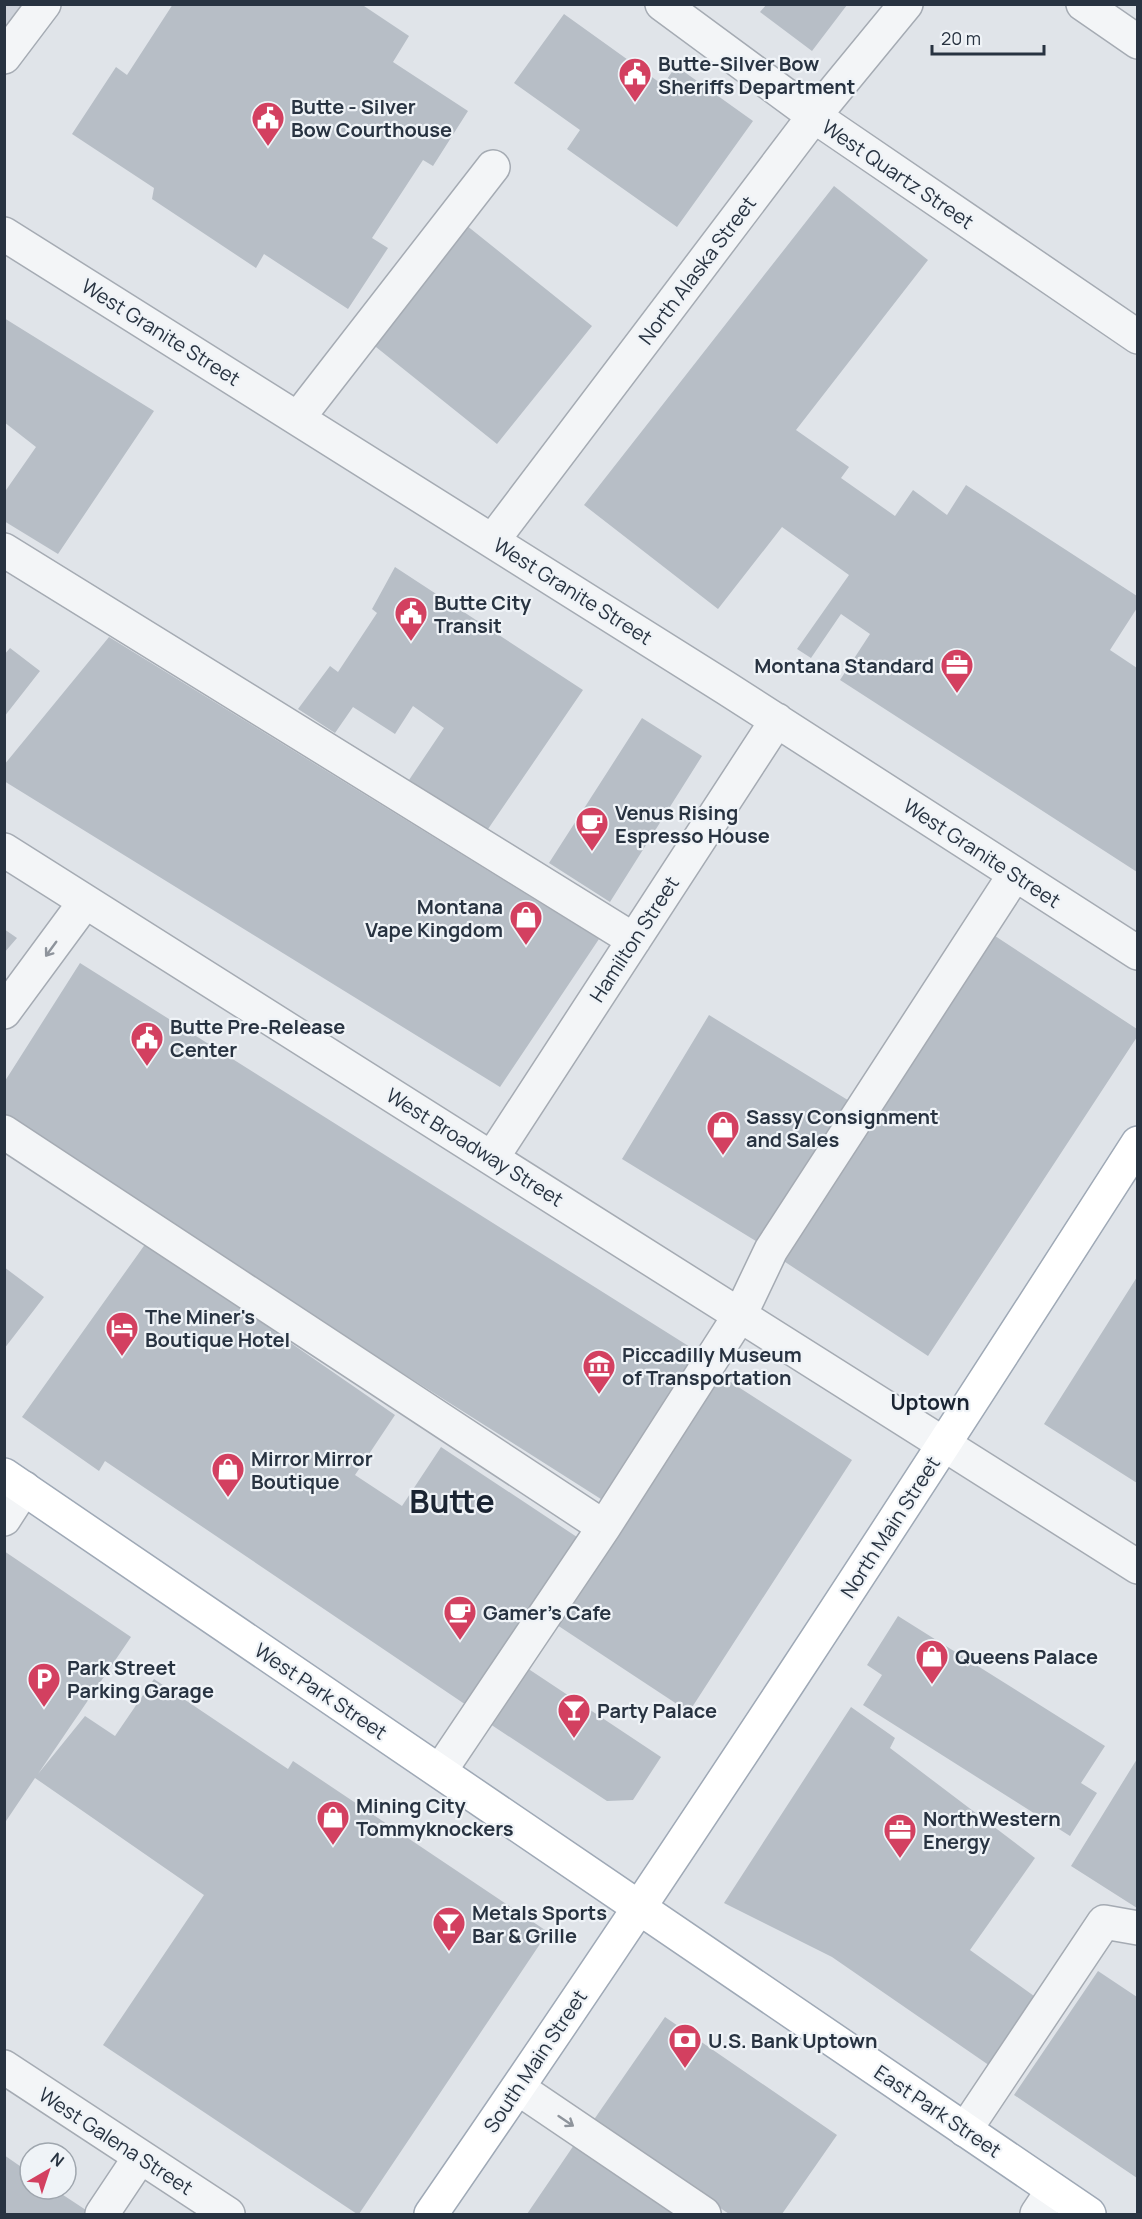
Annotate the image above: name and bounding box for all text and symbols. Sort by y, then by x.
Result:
scale bar [932,18,1044,56]
text: 20 m [941,26,981,50]
place label: Butte-Silver Bow Sheriffs Department [658,50,855,100]
public building icon: Butte-Silver Bow Sheriffs Department [617,56,653,103]
place label: Butte - Silver Bow Courthouse [291,93,452,143]
public building icon: Butte - Silver Bow Courthouse [250,100,286,147]
street label: West Quartz Street [817,113,979,235]
street label: North Alaska Street [632,190,762,350]
street label: West Granite Street [77,272,245,392]
street label: West Granite Street [489,531,657,651]
place label: Butte City Transit [434,589,532,639]
public building icon: Butte City Transit [393,595,429,642]
office icon: Montana Standard [939,647,975,694]
place label: Montana Standard [754,652,934,679]
street label: West Granite Street [898,792,1066,914]
place label: Venus Rising Espresso House [615,799,770,849]
cafe icon: Venus Rising Espresso House [574,805,610,852]
street label: Hamilton Street [583,871,685,1007]
place label: Montana Vape Kingdom [365,893,503,943]
shop icon: Montana Vape Kingdom [508,899,544,946]
one-way arrow [45,941,57,957]
place label: Butte Pre-Release Center [170,1013,345,1063]
public building icon: Butte Pre-Release Center [129,1020,165,1067]
street label: West Broadway Street [381,1081,569,1213]
place label: Sassy Consignment and Sales [746,1103,939,1153]
shop icon: Sassy Consignment and Sales [705,1109,741,1156]
place label: The Miner's Boutique Hotel [145,1303,290,1353]
hotel icon: The Miner's Boutique Hotel [104,1310,140,1357]
place label: Piccadilly Museum of Transportation [622,1341,802,1391]
museum icon: Piccadilly Museum of Transportation [581,1348,617,1395]
district label: Uptown [890,1388,970,1416]
place label: Mirror Mirror Boutique [251,1445,373,1495]
shop icon: Mirror Mirror Boutique [210,1451,246,1498]
street label: North Main Street [834,1451,946,1603]
district label: Butte [409,1479,495,1523]
cafe icon: Gamer's Cafe [442,1594,478,1641]
place label: Gamer's Cafe [483,1599,611,1626]
street label: West Park Street [249,1637,393,1745]
shop icon: Queens Palace [914,1638,950,1685]
place label: Queens Palace [955,1643,1098,1670]
place label: Park Street Parking Garage [67,1654,214,1704]
parking icon: Park Street Parking Garage [26,1661,62,1708]
bar icon: Party Palace [556,1692,592,1739]
place label: Party Palace [597,1697,717,1724]
place label: Mining City Tommyknockers [356,1792,514,1842]
shop icon: Mining City Tommyknockers [315,1799,351,1846]
place label: NorthWestern Energy [923,1805,1061,1855]
office icon: NorthWestern Energy [882,1812,918,1859]
place label: Metals Sports Bar & Grille [472,1899,607,1949]
bar icon: Metals Sports Bar & Grille [431,1905,467,1952]
street label: South Main Street [477,1984,593,2138]
bank icon: U.S. Bank Uptown [667,2022,703,2069]
place label: U.S. Bank Uptown [708,2027,878,2054]
street label: East Park Street [869,2059,1007,2163]
street label: West Galena Street [34,2081,198,2201]
one-way arrow [557,2115,574,2127]
north arrow [18,2141,78,2201]
text: N [46,2147,69,2172]

